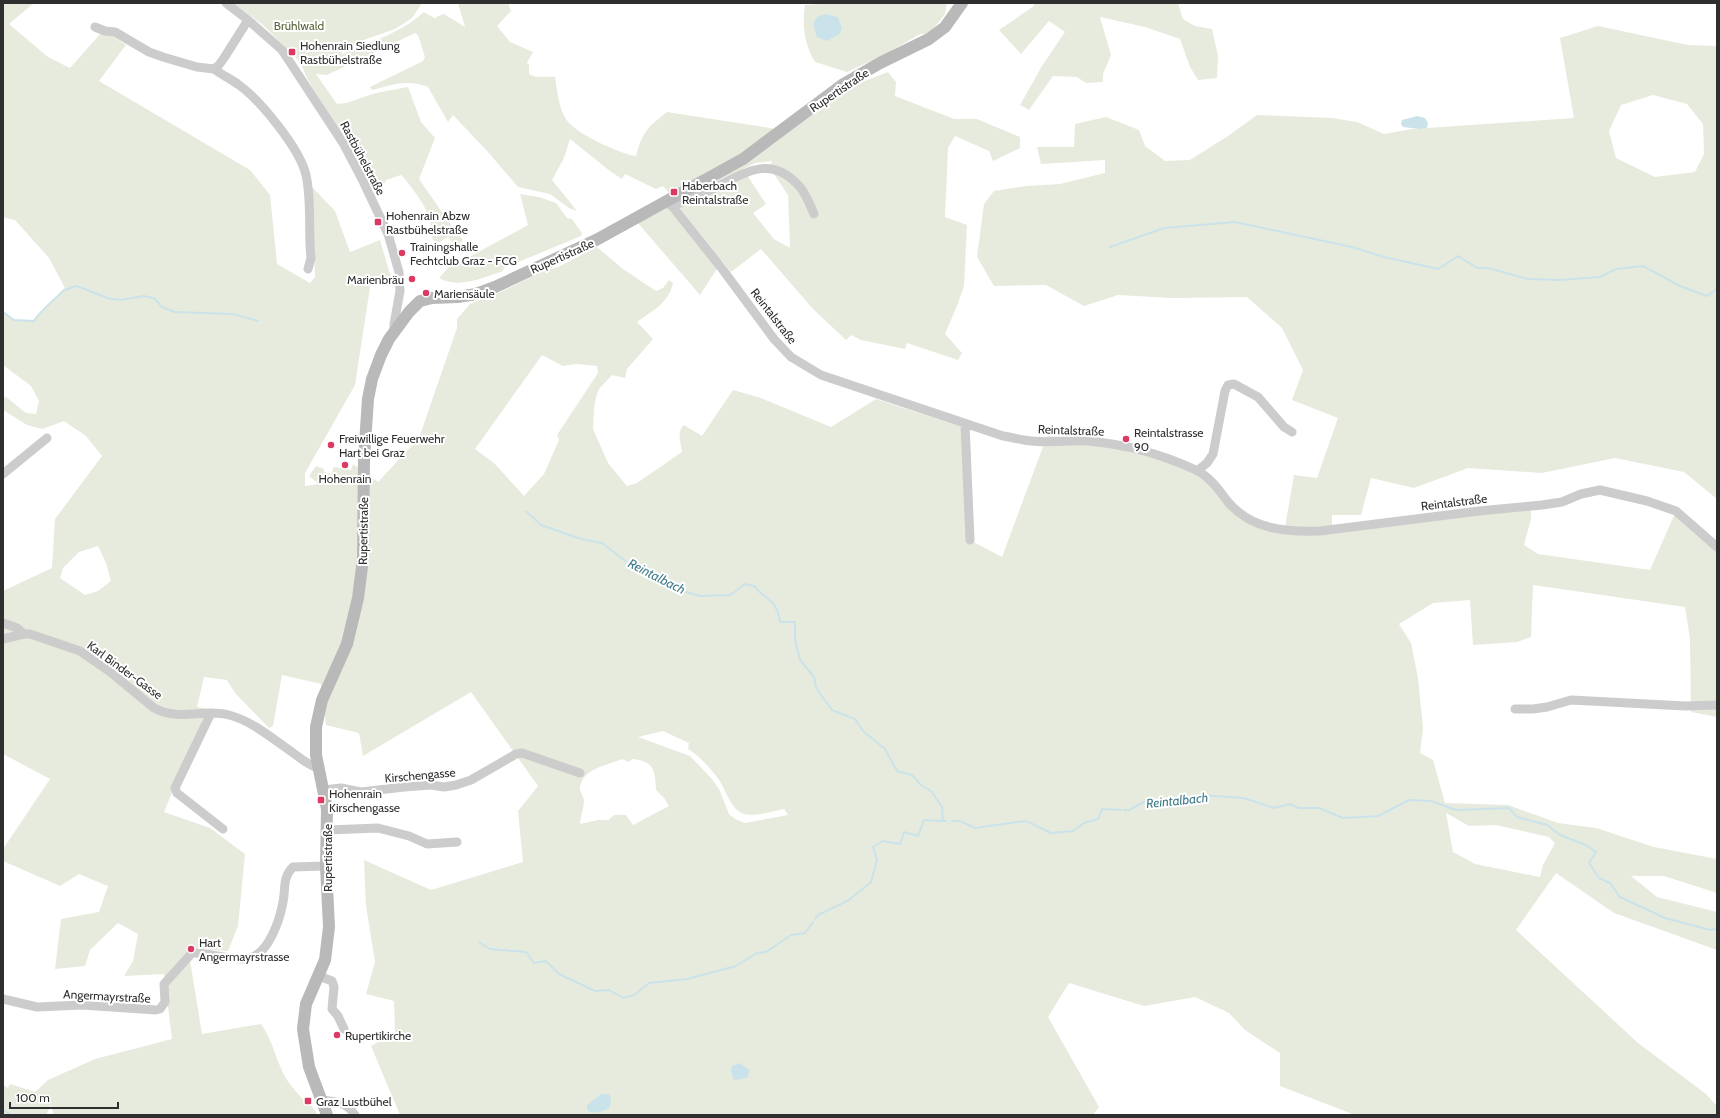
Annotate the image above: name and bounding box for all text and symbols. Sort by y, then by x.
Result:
park label: Brühlwald [274,18,324,33]
place label: Hohenrain Siedlung Rastbühelstraße [300,38,401,67]
marker: Hohenrain Siedlung Rastbühelstraße [287,47,297,57]
street label: Rupertistraße [807,65,871,115]
street label: Rastbühelstraße [337,118,389,198]
place label: Haberbach Reintalstraße [682,178,748,207]
marker: Haberbach Reintalstraße [669,187,679,197]
place label: Hohenrain Abzw Rastbühelstraße [386,208,470,237]
marker: Hohenrain Abzw Rastbühelstraße [373,217,383,227]
street label: Rupertistraße [528,235,596,277]
place label: Trainingshalle Fechtclub Graz - FCG [410,239,517,268]
marker: Trainingshalle Fechtclub Graz - FCG [397,248,407,258]
place label: Marienbräu [347,272,404,287]
marker: Marienbräu [407,274,417,284]
street label: Reintalstraße [748,285,800,347]
place label: Mariensäule [434,286,495,301]
marker: Mariensäule [421,288,431,298]
street label: Reintalstraße [1038,421,1104,439]
place label: Reintalstrasse 90 [1134,425,1204,454]
place label: Freiwillige Feuerwehr Hart bei Graz [339,431,445,460]
marker: Reintalstrasse 90 [1121,434,1131,444]
marker: Freiwillige Feuerwehr Hart bei Graz [326,440,336,450]
marker: Hohenrain [340,460,350,470]
place label: Hohenrain [319,471,372,486]
street label: Reintalstraße [1420,491,1488,513]
street label: Rupertistraße [355,497,371,565]
water label: Reintalbach [626,555,688,597]
street label: Karl Binder-Gasse [84,638,166,702]
street label: Kirschengasse [384,764,456,786]
place label: Hohenrain Kirschengasse [329,786,400,815]
water label: Reintalbach [1145,789,1209,811]
marker: Hohenrain Kirschengasse [316,795,326,805]
street label: Rupertistraße [320,824,335,892]
place label: Hart Angermayrstrasse [199,935,289,964]
marker: Hart Angermayrstrasse [186,944,196,954]
street label: Angermayrstraße [63,986,151,1006]
place label: Rupertikirche [345,1028,411,1043]
marker: Rupertikirche [332,1030,342,1040]
scale bar [10,1084,118,1110]
text: 100 m [16,1090,50,1105]
place label: Graz Lustbühel [316,1094,392,1109]
marker: Graz Lustbühel [303,1096,313,1106]

